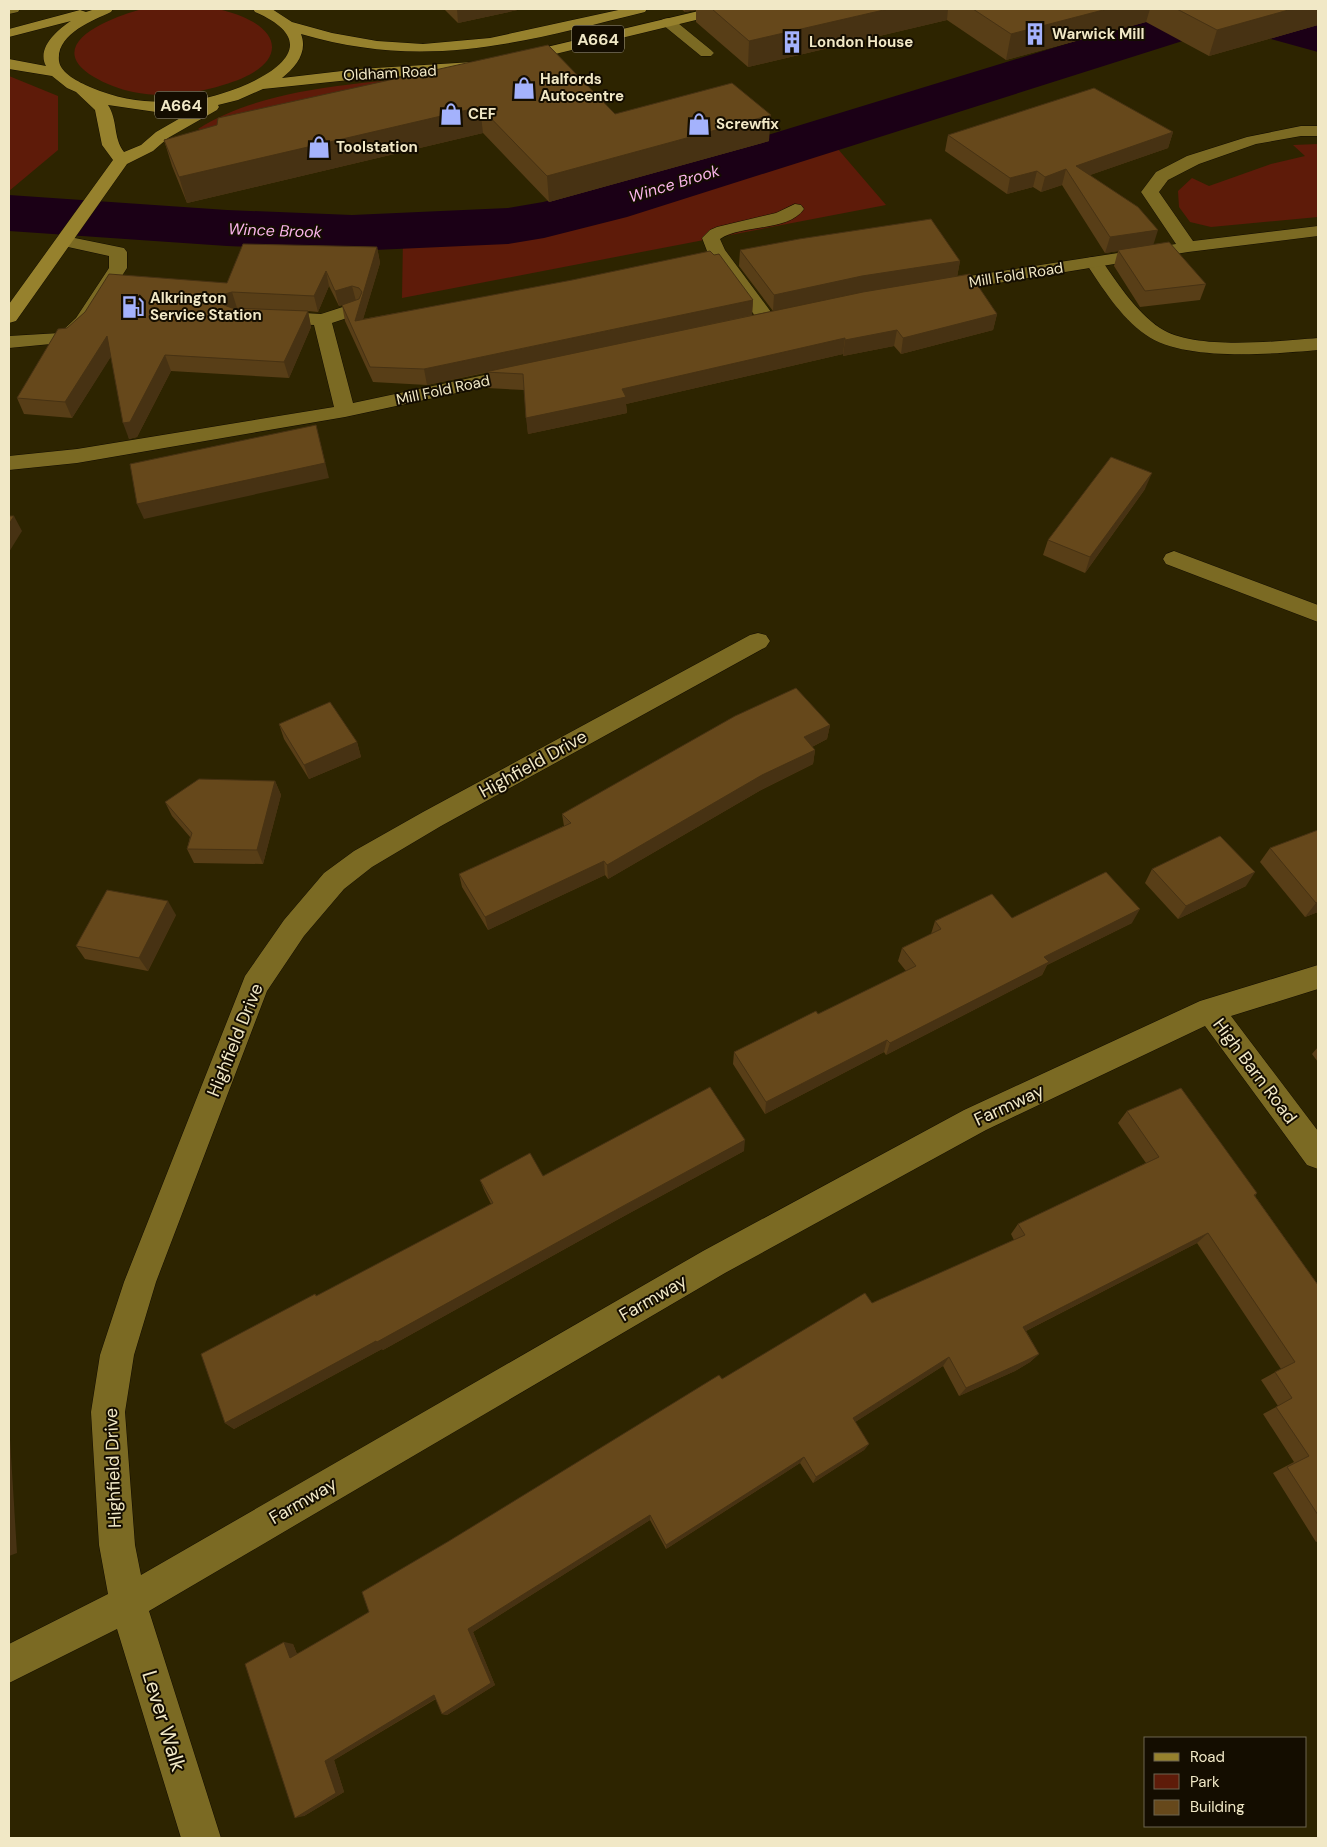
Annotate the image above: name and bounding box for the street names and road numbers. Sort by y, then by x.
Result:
road number: A664 [572,26,624,52]
street label: Oldham Road [343,61,437,85]
road number: A664 [155,92,207,118]
street label: Mill Fold Road [967,258,1065,292]
street label: Mill Fold Road [394,370,492,410]
street label: Highfield Drive [475,724,591,804]
street label: Highfield Drive [201,980,269,1100]
street label: High Barn Road [1207,1013,1303,1129]
street label: Farmway [970,1078,1048,1132]
street label: Farmway [615,1269,691,1327]
street label: Highfield Drive [99,1408,127,1528]
street label: Farmway [265,1472,341,1530]
street label: Lever Walk [135,1667,193,1775]

